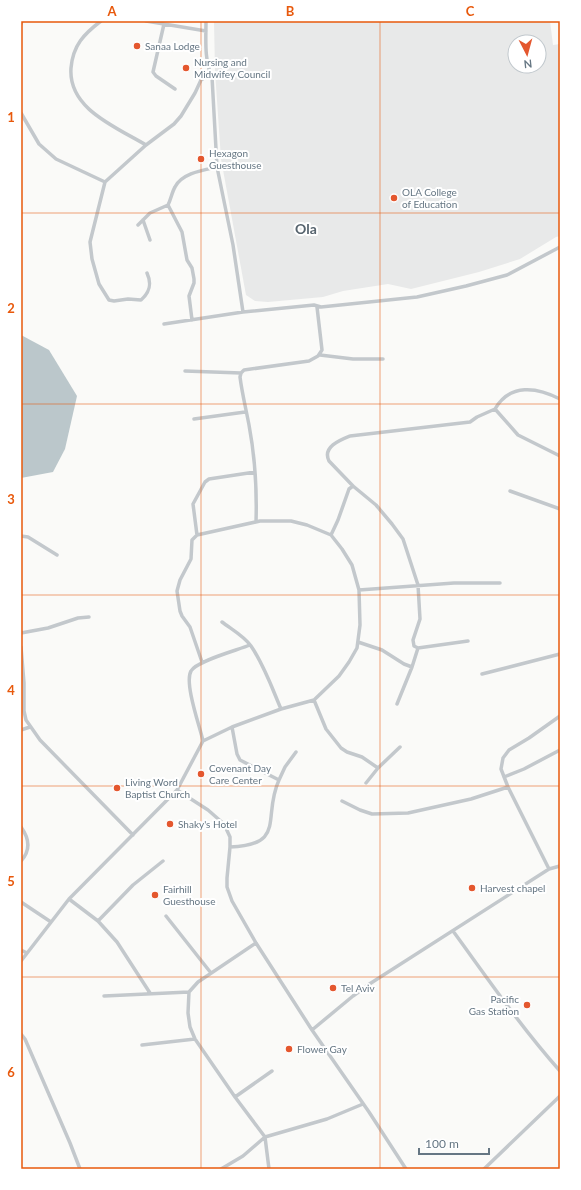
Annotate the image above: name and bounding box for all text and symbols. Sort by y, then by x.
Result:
text: A [106,3,117,19]
text: B [286,3,295,19]
text: C [466,3,475,19]
north arrow [507,34,547,74]
place label: Sanaa Lodge [145,40,200,52]
marker: Sanaa Lodge [132,41,142,51]
place label: Nursing and Midwifey Council [194,56,270,80]
text: N [523,58,533,71]
marker: Nursing and Midwifey Council [181,63,191,73]
text: 1 [7,109,15,125]
place label: Hexagon Guesthouse [209,147,261,171]
marker: Hexagon Guesthouse [196,154,206,164]
place label: OLA College of Education [402,186,457,210]
marker: OLA College of Education [389,193,399,203]
district label: Ola [295,220,317,237]
text: 2 [7,300,15,316]
text: 3 [7,491,15,507]
text: 4 [7,682,15,698]
place label: Covenant Day Care Center [209,762,272,786]
marker: Covenant Day Care Center [196,769,206,779]
place label: Living Word Baptist Church [125,776,190,800]
marker: Living Word Baptist Church [112,783,122,793]
place label: Shaky's Hotel [178,818,237,830]
marker: Shaky's Hotel [165,819,175,829]
text: 5 [7,873,15,889]
place label: Harvest chapel [480,882,545,894]
place label: Fairhill Guesthouse [163,883,215,907]
marker: Harvest chapel [467,883,477,893]
marker: Fairhill Guesthouse [150,890,160,900]
place label: Tel Aviv [341,982,375,994]
marker: Tel Aviv [328,983,338,993]
place label: Pacific Gas Station [469,993,519,1017]
marker: Pacific Gas Station [522,1000,532,1010]
place label: Flower Gay [297,1043,348,1055]
marker: Flower Gay [284,1044,294,1054]
text: 6 [7,1064,15,1080]
scale bar [419,1130,489,1156]
text: 100 m [425,1136,459,1151]

